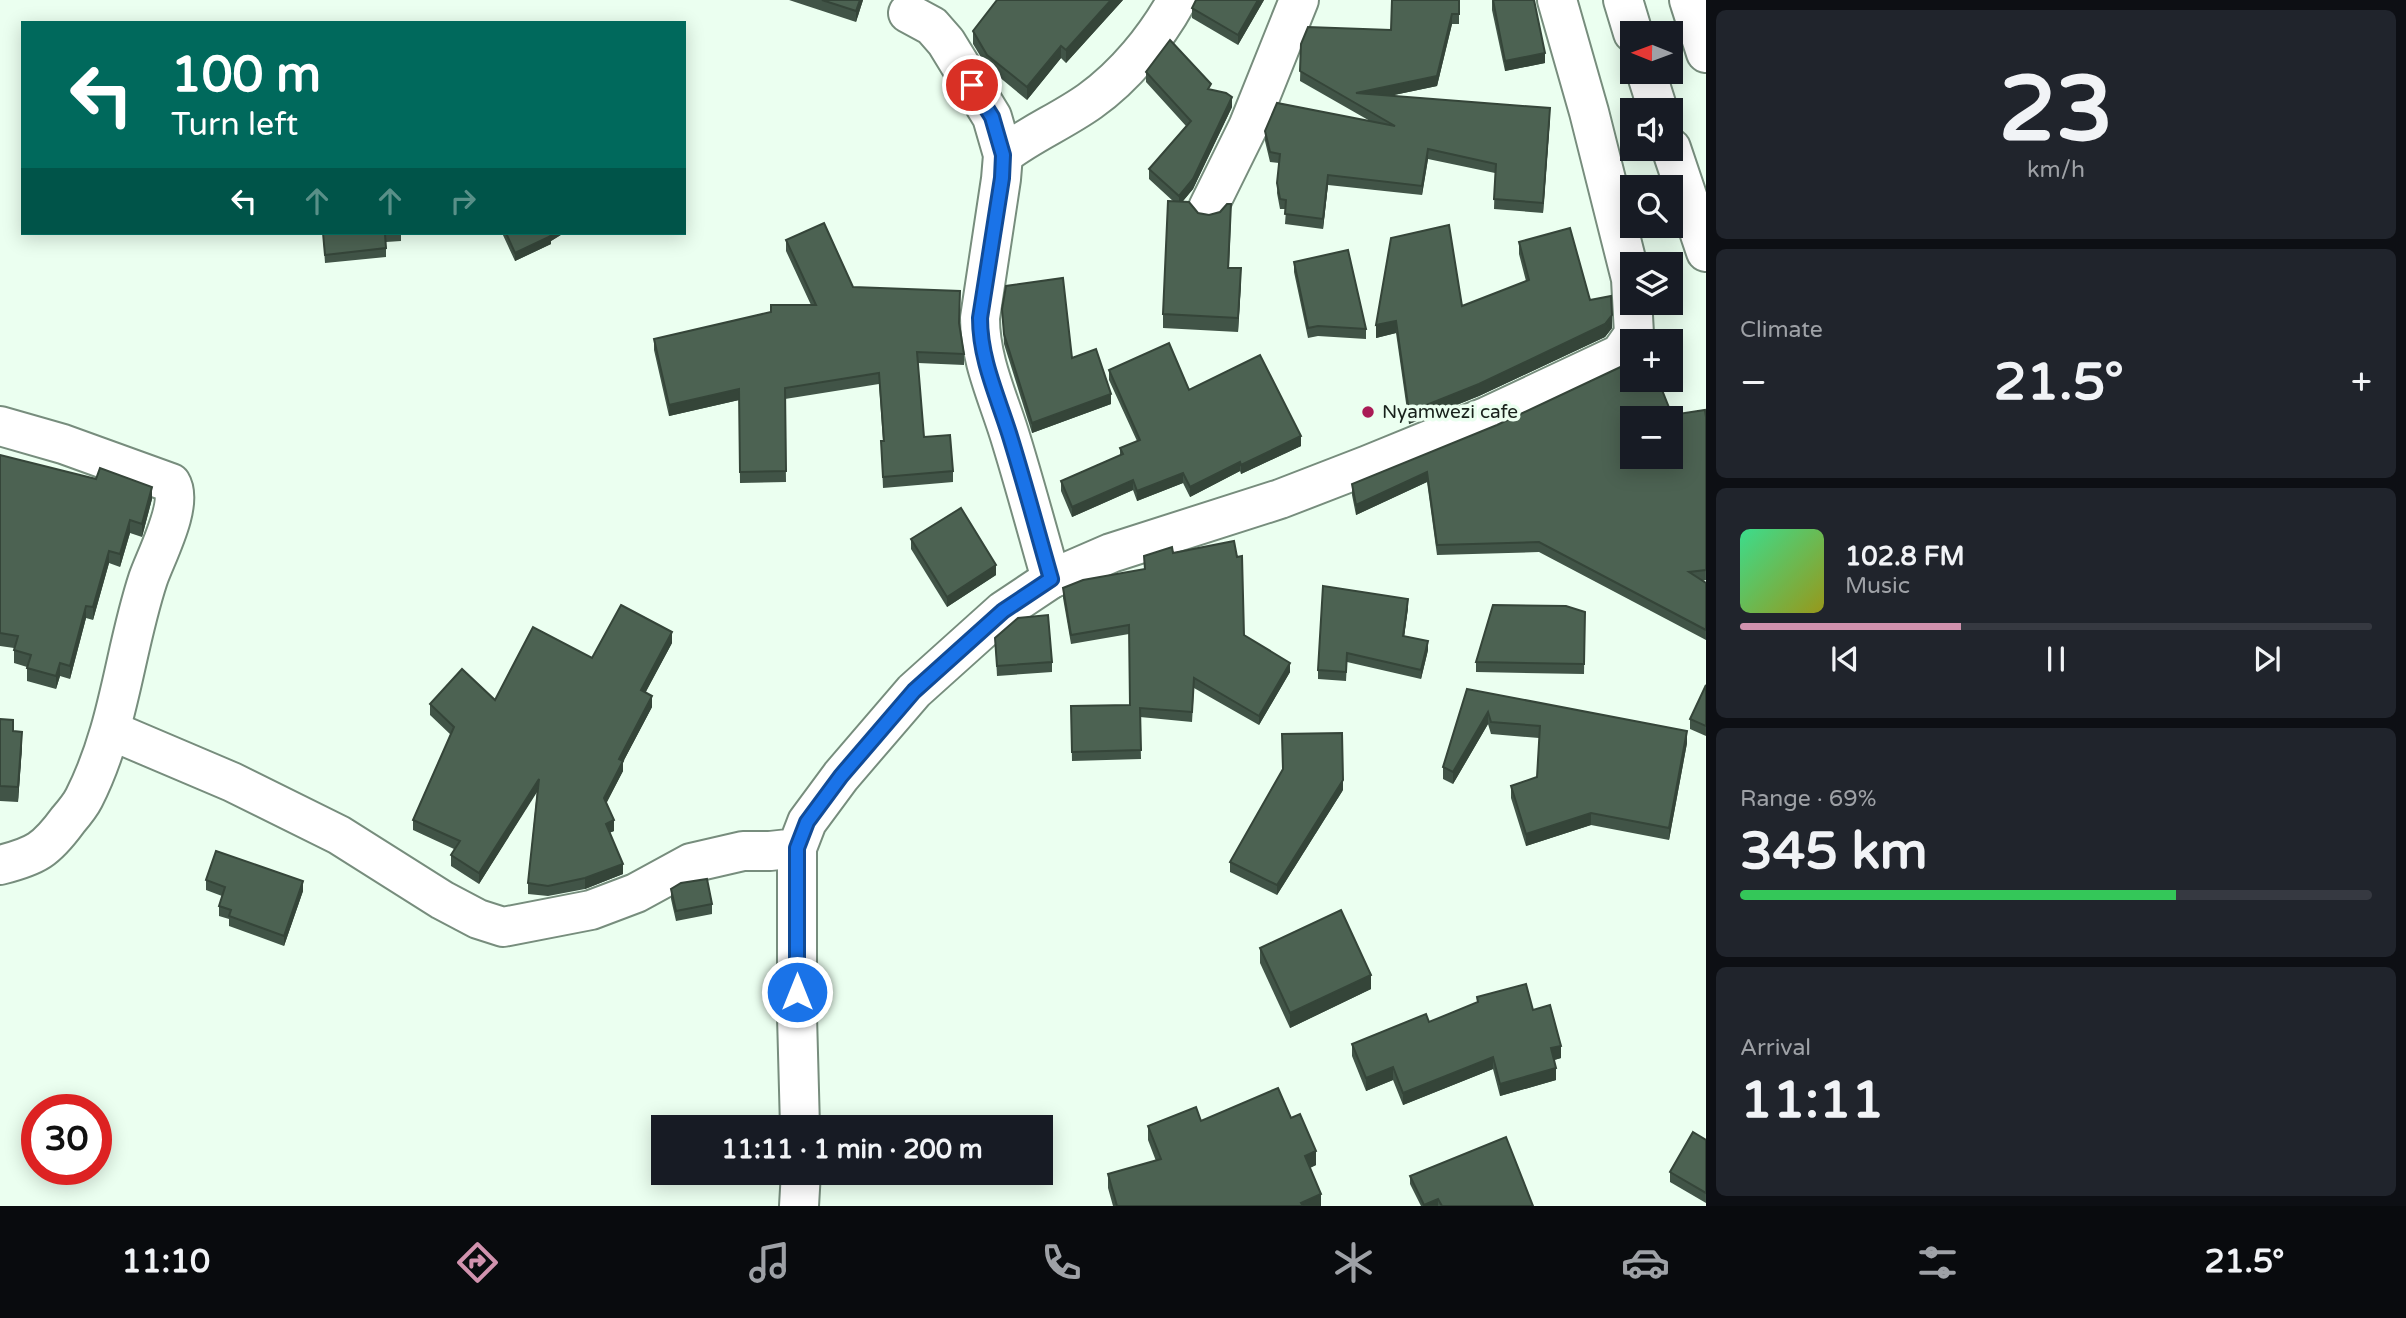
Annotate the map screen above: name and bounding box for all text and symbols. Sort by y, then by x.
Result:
north arrow [1620,21,1684,84]
map controls [1620,21,1683,469]
text: 100 m [171,46,321,105]
icon: left [56,49,147,140]
pin [942,55,1002,115]
text: 23 [1999,55,2113,165]
icon: arrive [953,66,991,104]
button: sound [1620,98,1683,161]
text: Turn left [171,106,298,144]
text: km/h [2027,156,2085,184]
button: search [1620,175,1683,238]
icon: left [225,182,263,220]
icon: ahead [298,182,336,220]
icon: ahead [371,182,409,220]
icon: right [444,182,482,220]
button: layers [1620,252,1683,315]
text: Climate [1740,316,1823,344]
button: + [1620,329,1683,392]
text: 21.5° [1994,351,2124,414]
text: − [1740,360,1767,406]
text: + [2351,360,2372,406]
place label: Nyamwezi cafe [1382,401,1518,423]
marker: Nyamwezi cafe [1360,404,1376,420]
button: − [1620,406,1683,469]
text: 102.8 FM [1845,541,1965,572]
text: Music [1845,572,1910,600]
icon: previous [1826,640,1864,678]
icon: pause [2037,640,2075,678]
icon: next [2248,640,2286,678]
text: Range · 69% [1740,785,1876,813]
text: 345 km [1740,820,1928,883]
position arrow [760,955,834,1029]
text: Arrival [1740,1034,1811,1062]
text: 11:11 [1740,1069,1884,1132]
speed limit sign: 30 [21,1094,112,1185]
text: 11:11 · 1 min · 200 m [721,1134,983,1165]
icon: directions [453,1238,502,1287]
icon: music [745,1238,794,1287]
icon: phone [1037,1238,1086,1287]
icon: climate [1329,1238,1378,1287]
icon: car [1621,1238,1670,1287]
icon: filters [1913,1238,1962,1287]
text: 11:10 [121,1243,210,1281]
text: 21.5° [2204,1243,2284,1281]

